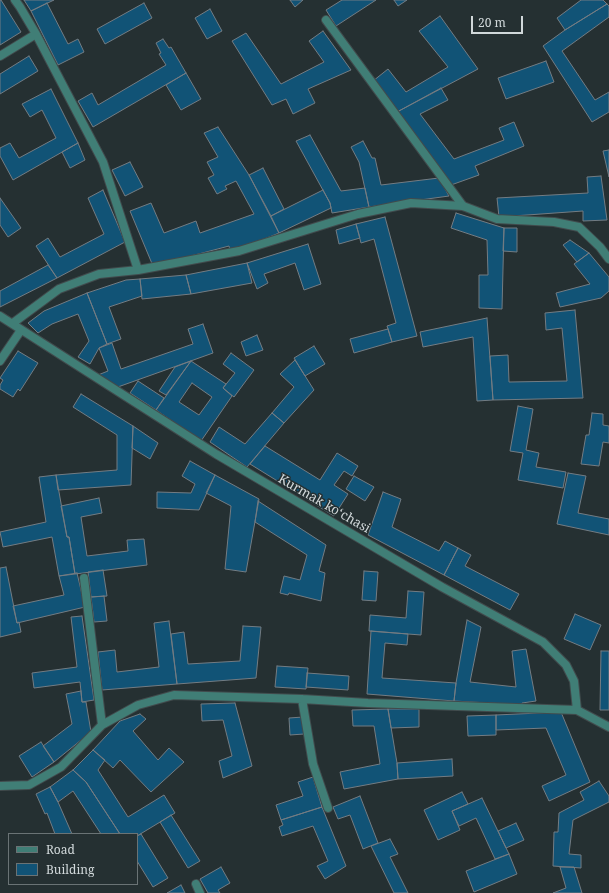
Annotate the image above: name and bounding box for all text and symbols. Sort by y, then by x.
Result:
scale bar [473,8,525,34]
text: 20 m [478,14,506,31]
street label: Kurmak koʻchasi [275,471,373,537]
legend [8,833,138,885]
text: Road [46,841,75,858]
text: Building [46,861,94,878]

